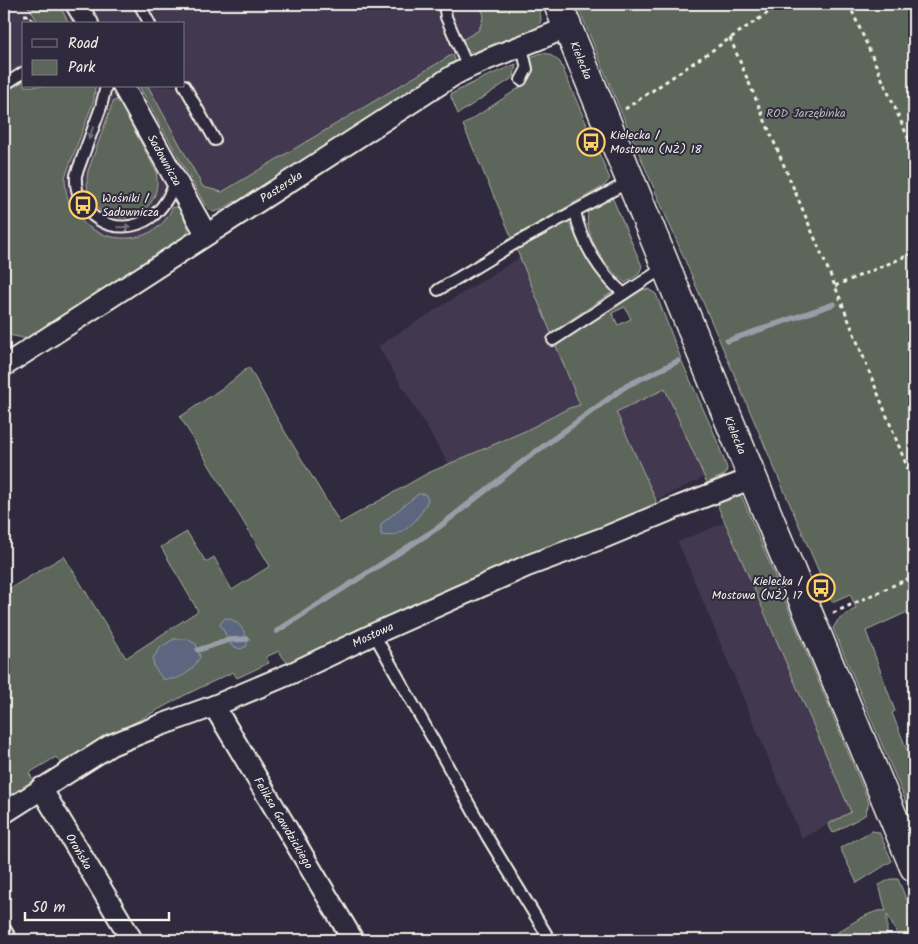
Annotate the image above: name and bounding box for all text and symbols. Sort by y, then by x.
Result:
legend [22,22,185,88]
text: Road [68,32,99,56]
street label: Kielecka [565,38,598,83]
text: Park [68,56,96,80]
park label: ROD Jarzębinka [766,104,846,123]
one-way arrow [87,125,94,140]
place label: Kielecka / Mostowa (NŻ) 18 [610,126,703,159]
bus stop icon: Kielecka / Mostowa (NŻ) 18 [576,127,606,157]
street label: Sadownicza [142,131,187,190]
street label: Pasterska [256,166,307,208]
place label: Wośniki / Sadownicza [102,189,159,222]
bus stop icon: Wośniki / Sadownicza [68,190,98,220]
one-way arrow [116,222,132,230]
street label: Kielecka [719,413,752,458]
place label: Kielecka / Mostowa (NŻ) 17 [712,572,803,605]
bus stop icon: Kielecka / Mostowa (NŻ) 17 [806,573,836,603]
street label: Mostowa [349,617,397,653]
street label: Feliksa Gawdzickiego [249,773,318,873]
street label: Orońska [61,830,98,874]
scale bar [25,889,169,921]
text: 50 m [32,896,66,920]

